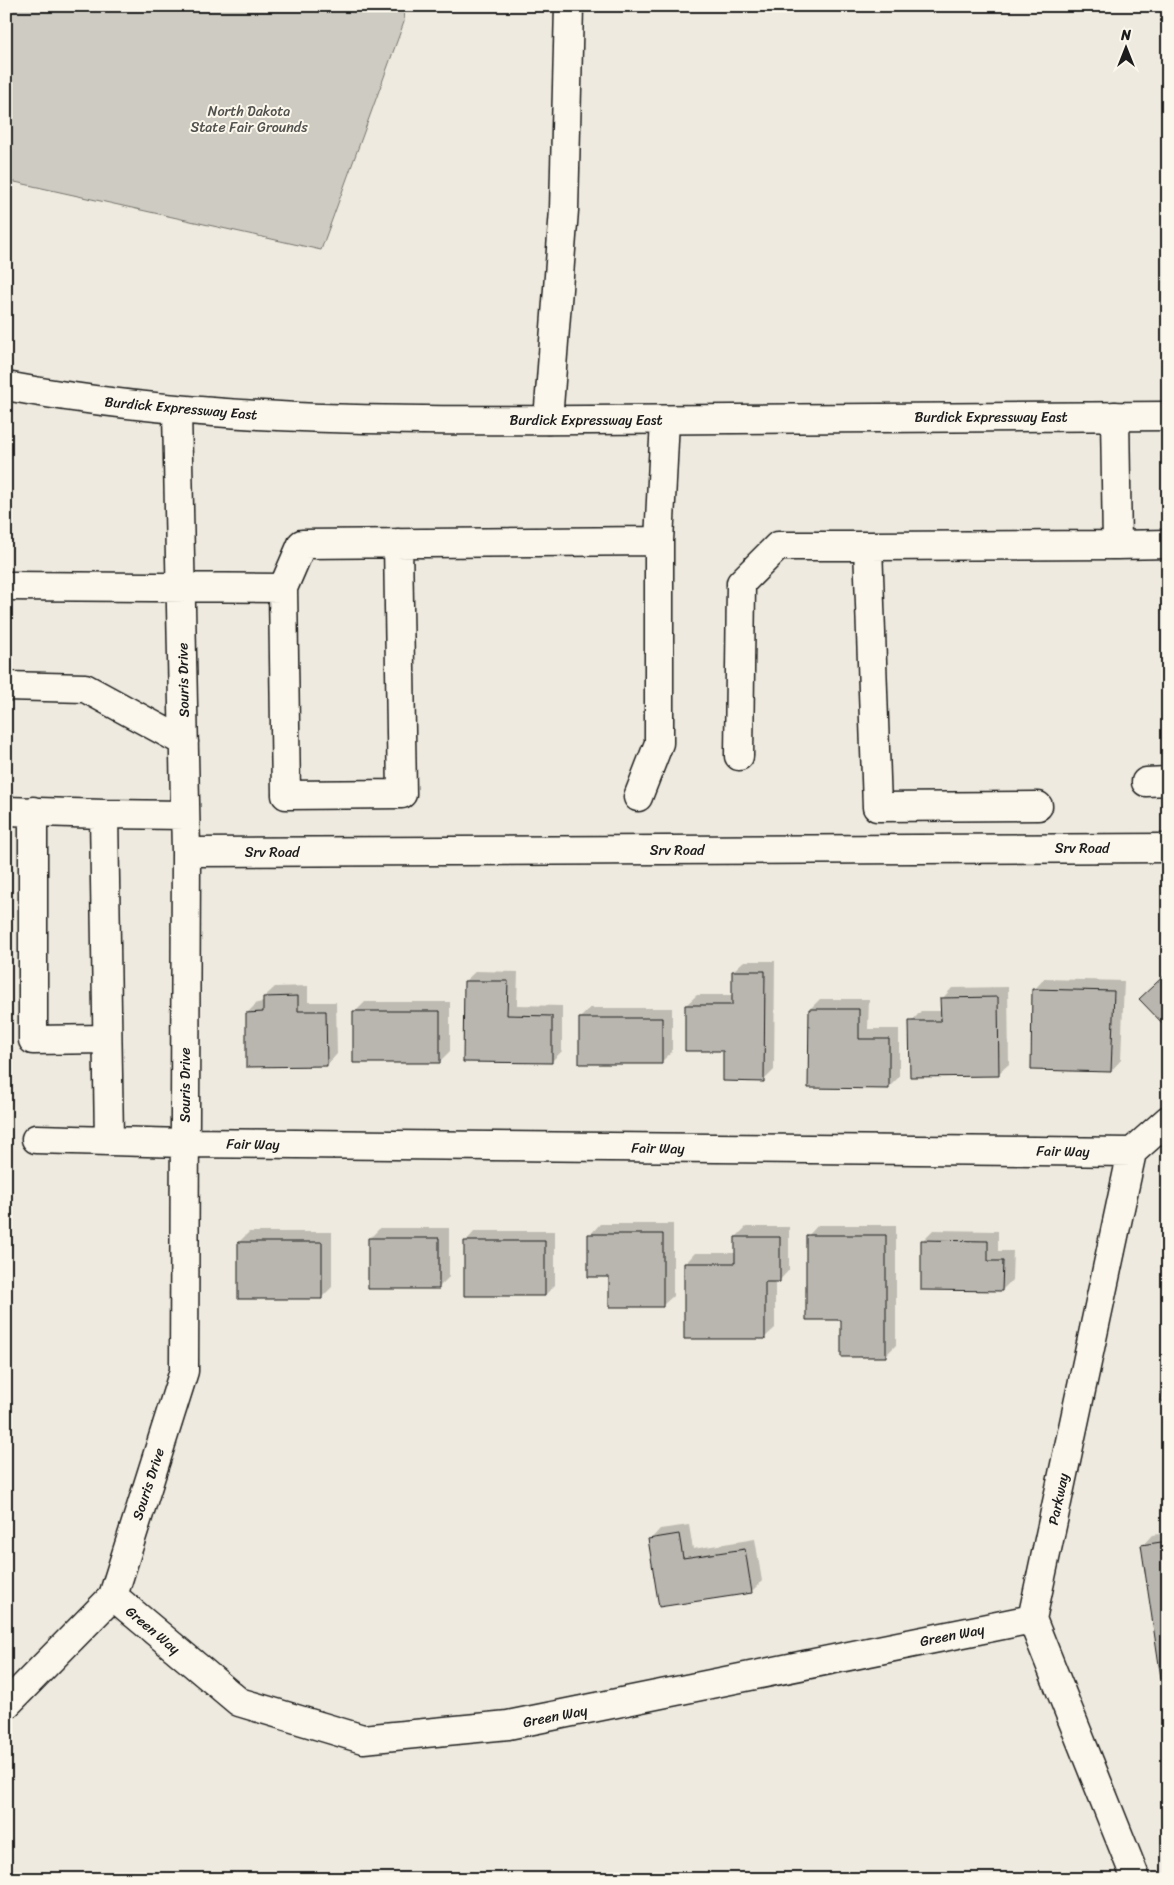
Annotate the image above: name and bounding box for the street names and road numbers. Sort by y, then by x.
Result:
street label: Burdick Expressway East [104,389,258,428]
street label: Burdick Expressway East [914,405,1068,430]
street label: Burdick Expressway East [509,408,663,433]
street label: Souris Drive [170,642,197,718]
street label: Srv Road [1055,836,1111,861]
street label: Srv Road [650,838,706,863]
street label: Srv Road [245,840,301,865]
street label: Souris Drive [173,1048,198,1122]
street label: Fair Way [226,1132,281,1157]
street label: Fair Way [631,1136,686,1161]
street label: Fair Way [1036,1139,1091,1164]
street label: Souris Drive [125,1445,172,1524]
street label: Parkway [1041,1470,1076,1527]
street label: Green Way [120,1600,186,1661]
street label: Green Way [918,1617,987,1654]
street label: Green Way [521,1698,590,1735]

